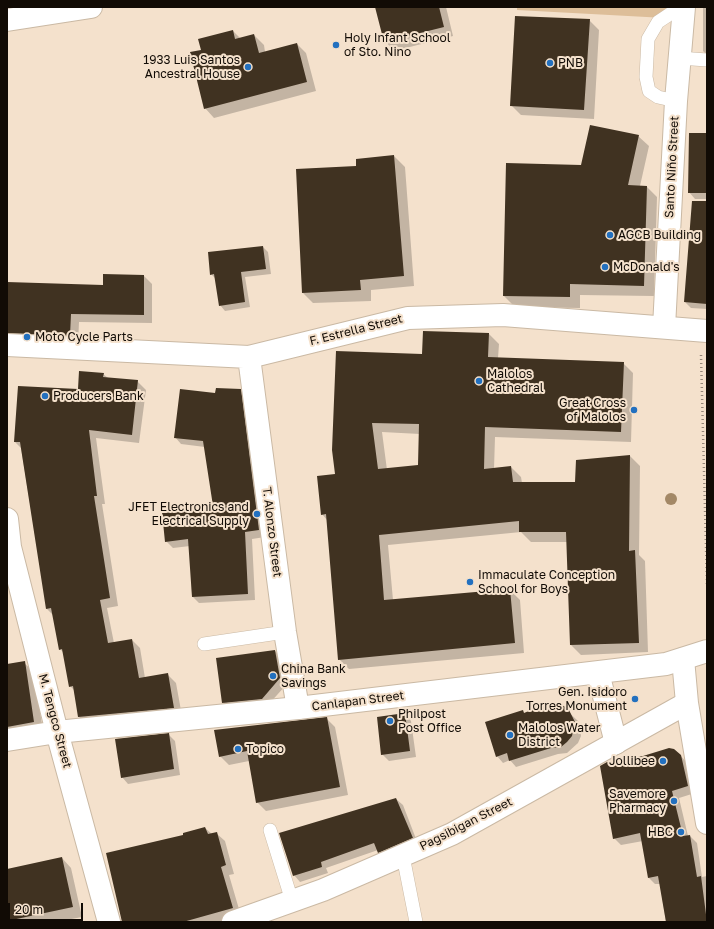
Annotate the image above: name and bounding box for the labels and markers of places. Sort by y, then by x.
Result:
place label: Holy Infant School of Sto. Nino [344,31,451,59]
marker: Holy Infant School of Sto. Nino [331,40,341,50]
place label: 1933 Luis Santos Ancestral House [143,53,240,81]
place label: PNB [558,56,583,70]
marker: PNB [545,58,555,68]
marker: 1933 Luis Santos Ancestral House [243,62,253,72]
place label: AGCB Building [618,228,701,242]
marker: AGCB Building [605,230,615,240]
place label: McDonald's [613,260,680,274]
marker: McDonald's [600,262,610,272]
place label: Moto Cycle Parts [35,330,133,344]
marker: Moto Cycle Parts [22,332,32,342]
place label: Malolos Cathedral [487,367,544,395]
marker: Malolos Cathedral [474,376,484,386]
place label: Producers Bank [53,389,144,403]
marker: Producers Bank [40,391,50,401]
place label: Great Cross of Malolos [559,396,626,424]
marker: Great Cross of Malolos [629,405,639,415]
place label: JFET Electronics and Electrical Supply [128,500,249,528]
marker: JFET Electronics and Electrical Supply [252,509,262,519]
place label: Immaculate Conception School for Boys [478,568,615,596]
marker: Immaculate Conception School for Boys [465,577,475,587]
place label: China Bank Savings [281,662,346,690]
marker: China Bank Savings [268,671,278,681]
place label: Gen. Isidoro Torres Monument [526,685,627,713]
marker: Gen. Isidoro Torres Monument [630,694,640,704]
place label: Philpost Post Office [398,707,462,735]
marker: Philpost Post Office [385,716,395,726]
place label: Malolos Water District [518,721,600,749]
marker: Malolos Water District [505,730,515,740]
place label: Topico [246,742,284,756]
marker: Topico [233,744,243,754]
place label: Jollibee [609,754,655,768]
marker: Jollibee [658,756,668,766]
place label: Savemore Pharmacy [609,787,666,815]
marker: Savemore Pharmacy [669,796,679,806]
place label: HBC [648,825,673,839]
marker: HBC [676,827,686,837]

